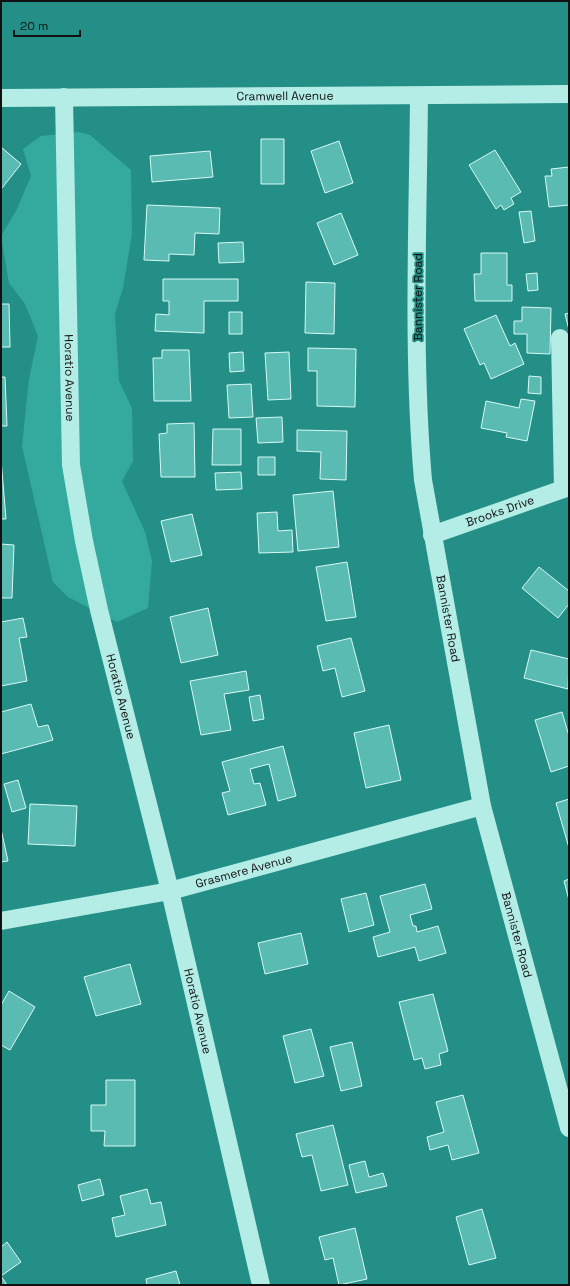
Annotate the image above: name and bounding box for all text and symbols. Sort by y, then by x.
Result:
scale bar [14,12,80,38]
text: 20 m [20,18,48,34]
street label: Cramwell Avenue [236,88,334,104]
street label: Bannister Road [410,253,426,341]
street label: Horatio Avenue [61,334,78,422]
street label: Brooks Drive [464,492,536,531]
street label: Bannister Road [432,574,464,663]
street label: Horatio Avenue [102,652,139,741]
street label: Grasmere Avenue [193,850,294,892]
street label: Bannister Road [498,890,536,980]
street label: Horatio Avenue [180,967,215,1056]

